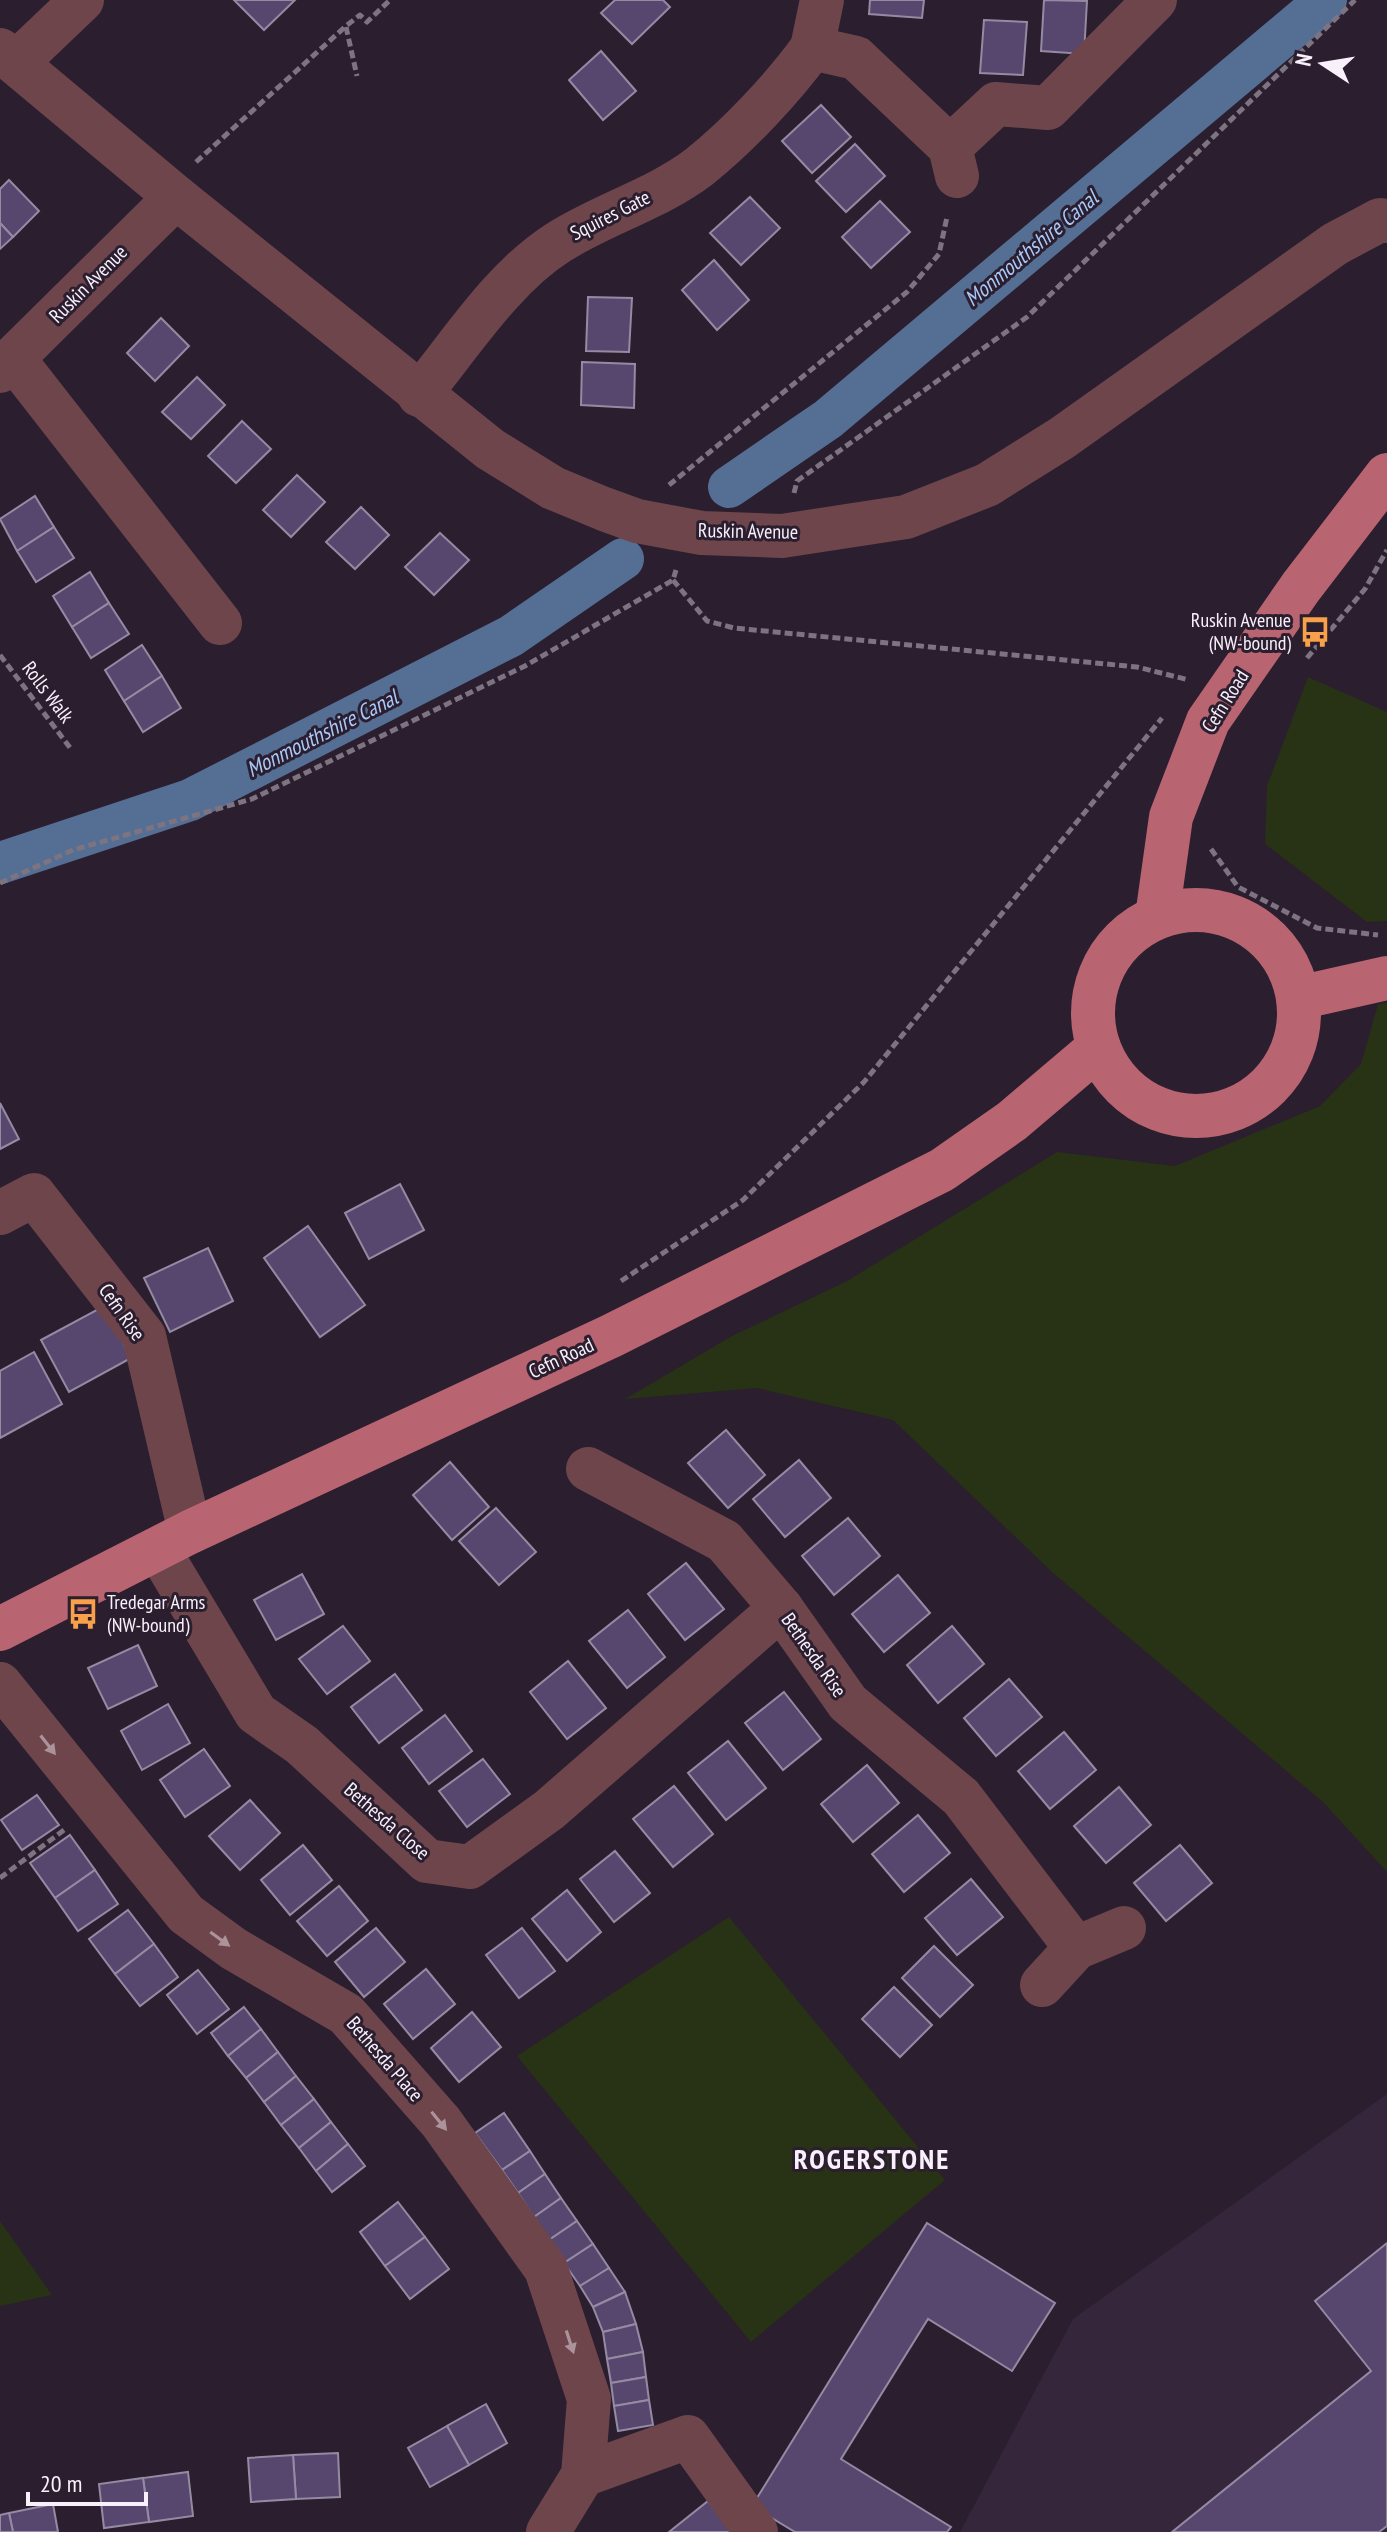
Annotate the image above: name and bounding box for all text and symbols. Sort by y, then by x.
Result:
north arrow [1283,24,1363,104]
text: N [1289,51,1318,69]
water label: Monmouthshire Canal [958,183,1105,312]
street label: Squires Gate [566,184,654,246]
street label: Ruskin Avenue [43,239,133,329]
street label: Ruskin Avenue [698,517,798,545]
place label: Ruskin Avenue (NW-bound) [1191,607,1291,656]
bus stop icon: Ruskin Avenue (NW-bound) [1298,615,1332,649]
street label: Rolls Walk [16,656,80,728]
street label: Cefn Road [1196,665,1254,737]
water label: Monmouthshire Canal [242,682,404,783]
street label: Cefn Rise [93,1278,151,1346]
street label: Cefn Road [524,1332,598,1384]
place label: Tredegar Arms (NW-bound) [107,1589,206,1638]
bus stop icon: Tredegar Arms (NW-bound) [66,1597,100,1631]
street label: Bethesda Rise [776,1608,852,1702]
one-way arrow [40,1735,56,1755]
street label: Bethesda Close [339,1777,435,1865]
one-way arrow [209,1931,231,1947]
street label: Bethesda Place [341,2011,429,2107]
one-way arrow [430,2110,447,2131]
district label: ROGERSTONE [794,2140,950,2177]
one-way arrow [565,2330,577,2354]
scale bar [28,2456,146,2506]
text: 20 m [40,2468,82,2499]

